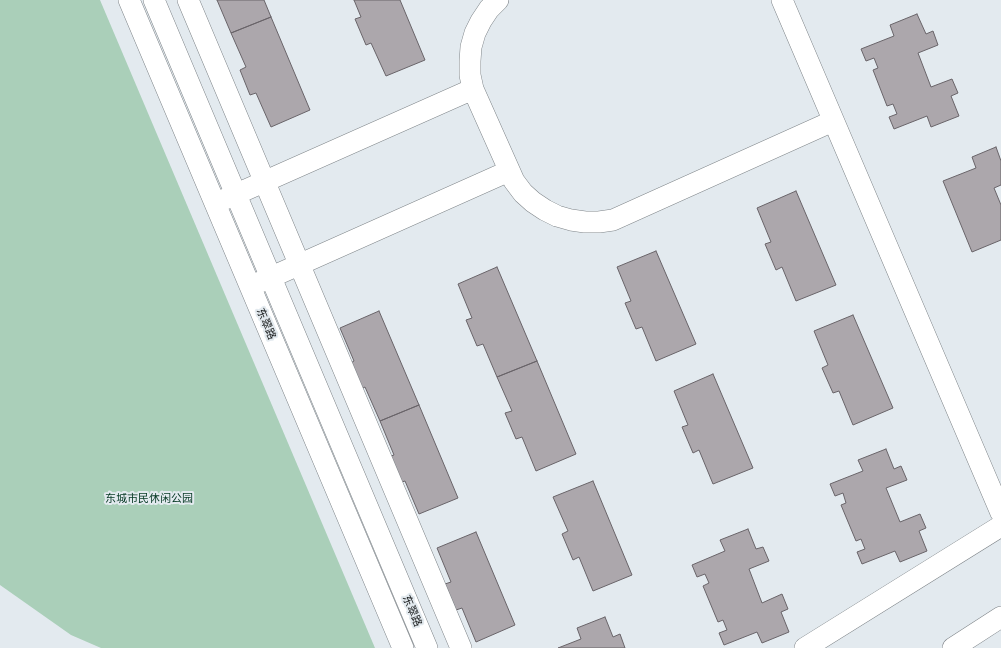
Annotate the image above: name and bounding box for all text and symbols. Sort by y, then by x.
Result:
street label: 东翠路 [253,306,279,342]
park label: 东城市民休闲公园 [105,492,193,506]
street label: 东翠路 [399,593,425,629]

